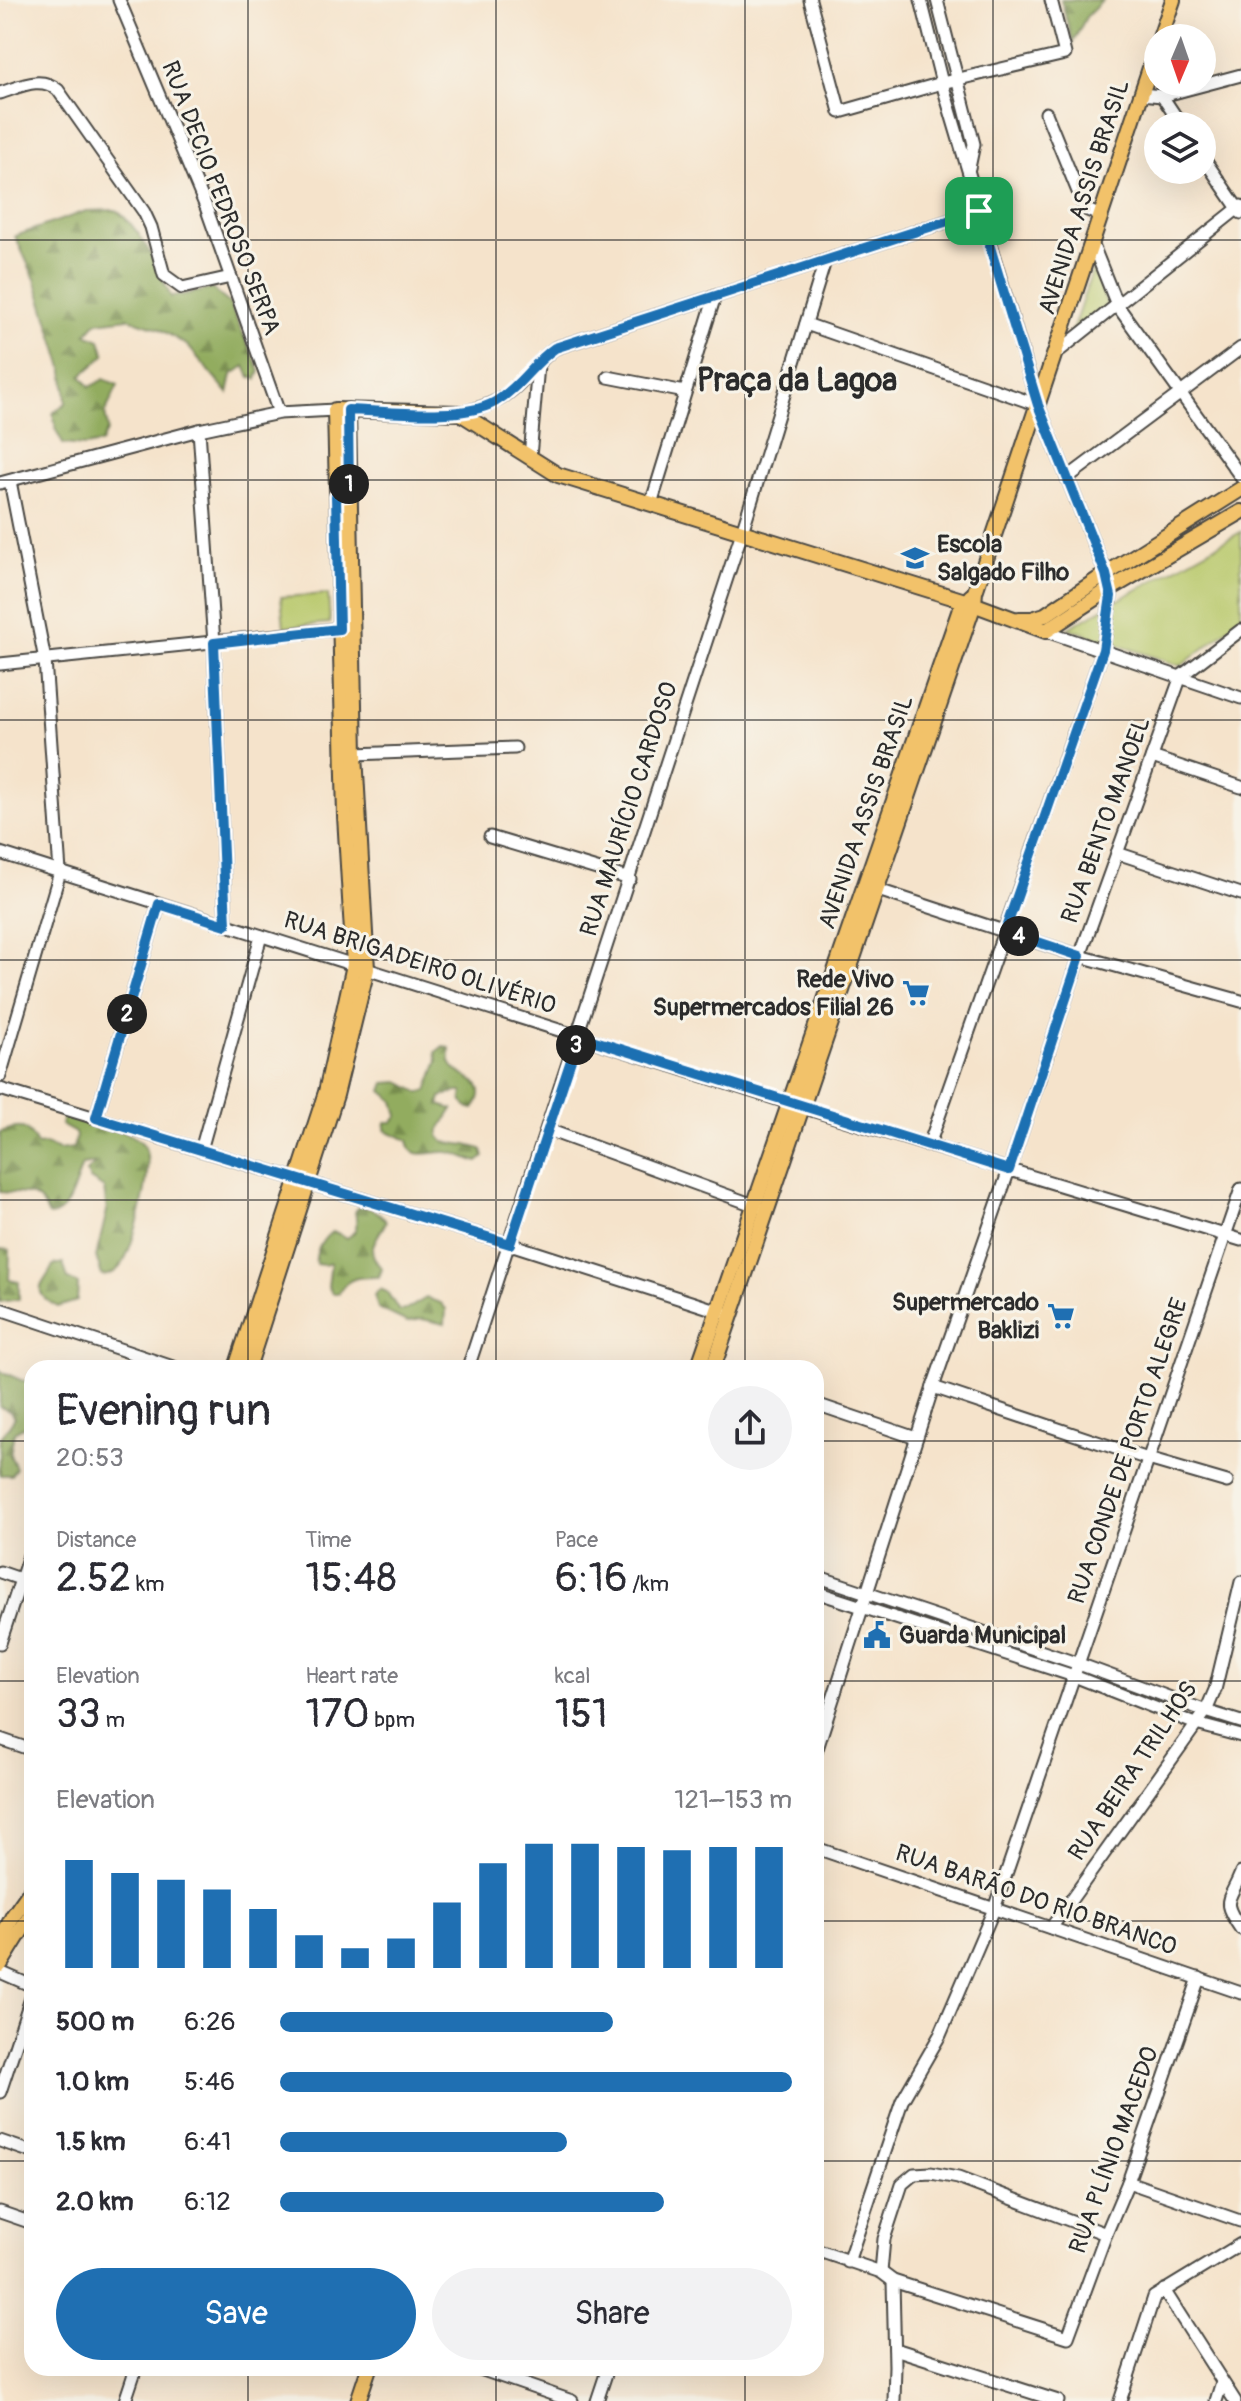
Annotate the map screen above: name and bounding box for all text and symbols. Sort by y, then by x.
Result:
north arrow [1144,24,1216,96]
map controls [1144,24,1216,184]
street label: RUA DECIO PEDROSO SERPA [155,57,287,339]
street label: AVENIDA ASSIS BRASIL [1032,76,1136,318]
button: layers [1144,112,1216,184]
pin [945,177,1013,245]
icon: arrive [957,189,1001,233]
district label: Praça da Lagoa [697,361,897,401]
pin: 1 [329,464,369,504]
text: 1 [345,470,353,498]
place label: Escola Salgado Filho [937,530,1069,587]
school or university icon: Escola Salgado Filho [900,543,930,573]
street label: RUA MAURÍCIO CARDOSO [574,678,684,940]
street label: AVENIDA ASSIS BRASIL [812,691,920,933]
street label: RUA BENTO MANOEL [1055,713,1157,927]
street label: RUA BRIGADEIRO OLIVÉRIO [280,905,560,1021]
pin: 4 [999,916,1039,956]
text: 4 [1013,922,1025,950]
place label: Rede Vivo Supermercados Filial 26 [653,965,894,1022]
supermarket icon: Rede Vivo Supermercados Filial 26 [901,978,931,1008]
pin: 2 [107,994,147,1034]
text: 2 [121,1000,133,1028]
pin: 3 [556,1025,596,1065]
text: 3 [570,1031,582,1059]
place label: Supermercado Baklizi [892,1288,1039,1345]
street label: RUA CONDE DE PORTO ALEGRE [1062,1294,1194,1608]
supermarket icon: Supermercado Baklizi [1046,1301,1076,1331]
text: Evening run [56,1384,271,1439]
button: share [708,1386,792,1470]
text: 20:53 [56,1442,124,1474]
text: Distance [56,1526,136,1554]
text: Time [305,1526,351,1554]
text: Pace [555,1526,598,1554]
text: 2.52 [56,1554,131,1603]
text: 15:48 [305,1554,397,1603]
text: 6:16 [555,1554,628,1603]
text: km [131,1570,165,1598]
text: /km [628,1570,669,1598]
public building icon: Guarda Municipal [862,1620,892,1650]
place label: Guarda Municipal [899,1621,1066,1650]
text: Elevation [56,1662,140,1690]
text: Heart rate [305,1662,398,1690]
text: kcal [555,1662,590,1690]
street label: RUA BEIRA TRILHOS [1062,1676,1204,1866]
text: 33 [56,1690,101,1739]
text: 170 [305,1690,369,1739]
text: 151 [555,1690,608,1739]
text: m [101,1706,125,1734]
text: bpm [369,1706,415,1734]
text: Elevation [56,1784,155,1816]
text: 121–153 m [674,1784,792,1816]
street label: RUA BARÃO DO RIO BRANCO [892,1838,1180,1962]
text: 500 m [56,2006,134,2038]
text: 6:26 [184,2006,236,2038]
street label: RUA PLÍNIO MACEDO [1063,2043,1165,2257]
text: 1.0 km [56,2066,129,2098]
text: 5:46 [184,2066,235,2098]
text: 1.5 km [56,2126,126,2158]
text: 6:41 [184,2126,231,2158]
text: 2.0 km [56,2186,134,2218]
text: 6:12 [184,2186,231,2218]
button: Save [56,2268,416,2360]
button: Share [432,2268,792,2360]

